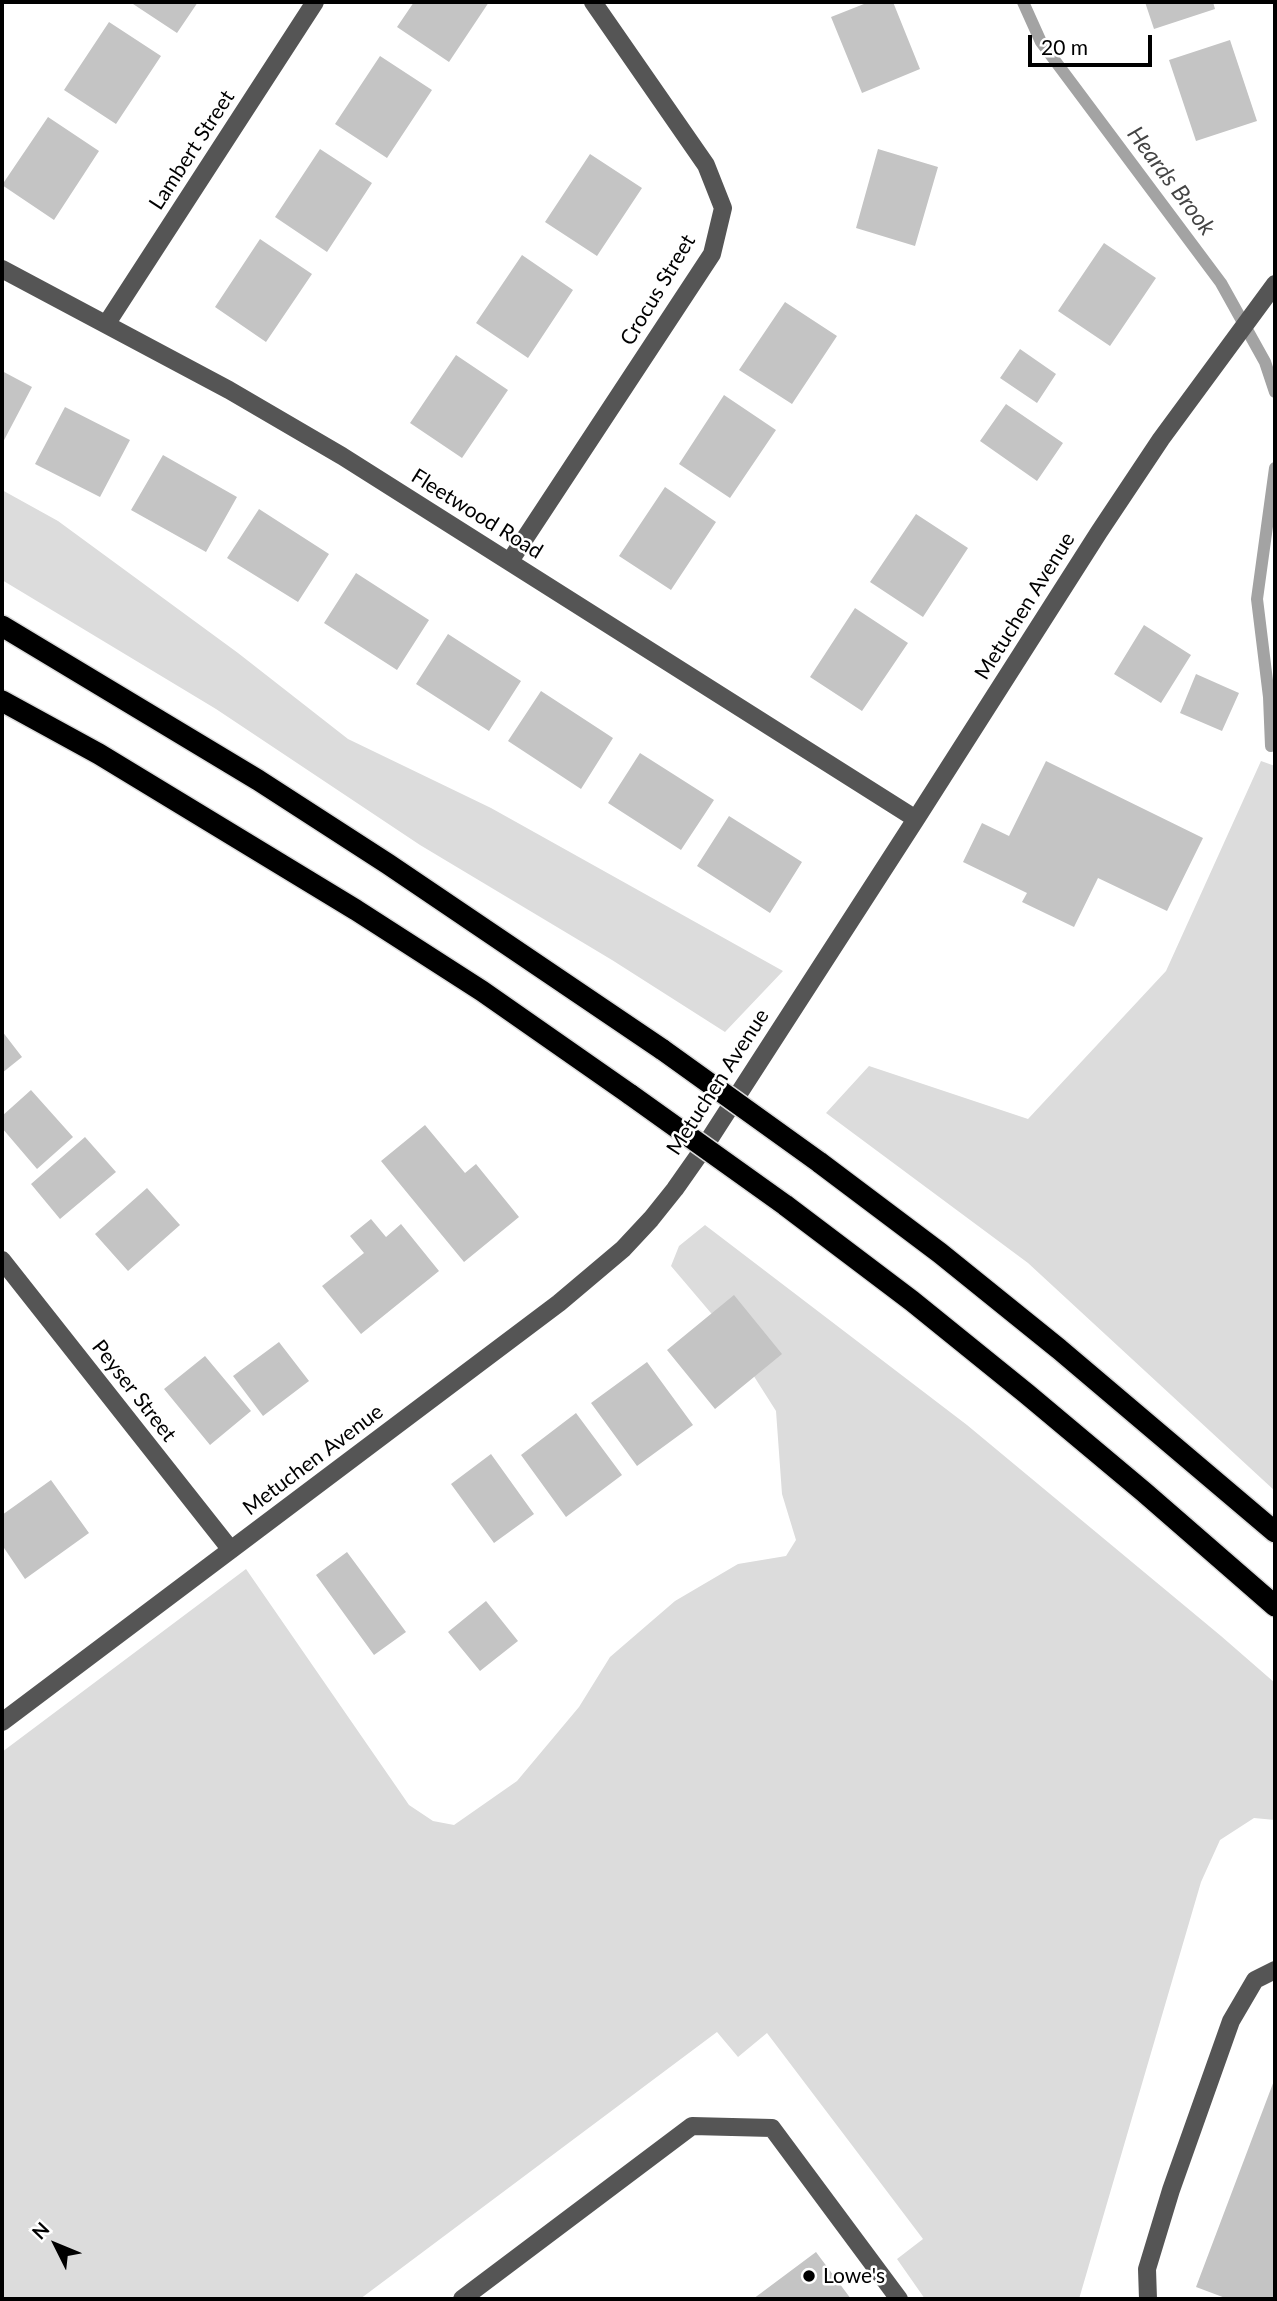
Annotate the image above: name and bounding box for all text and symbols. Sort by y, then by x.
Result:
scale bar [1032,21,1156,65]
text: 20 m [1041,34,1088,59]
street label: Lambert Street [144,86,240,214]
water label: Heards Brook [1121,121,1221,241]
street label: Crocus Street [615,230,701,350]
street label: Fleetwood Road [407,464,547,564]
street label: Metuchen Avenue [970,528,1080,684]
street label: Metuchen Avenue [661,1004,775,1160]
street label: Peyser Street [87,1335,181,1447]
street label: Metuchen Avenue [238,1399,388,1521]
north arrow [21,2210,91,2280]
text: N [27,2217,54,2244]
place label: Lowe's [823,2263,885,2289]
marker: Lowe's [801,2268,817,2284]

